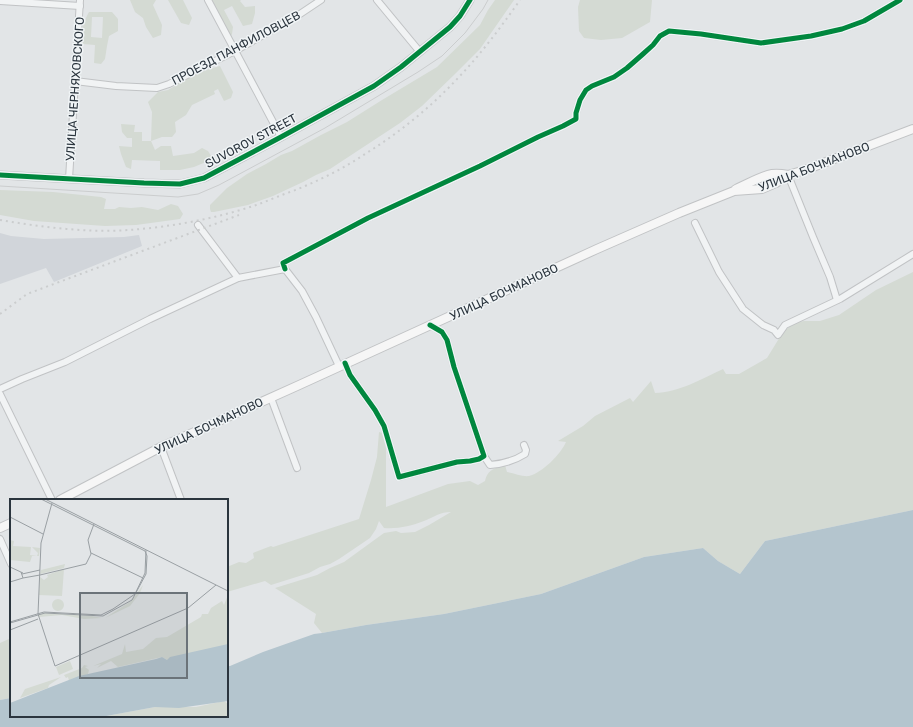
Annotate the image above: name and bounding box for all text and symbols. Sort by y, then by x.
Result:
street label: ПРОЕЗД ПАНФИЛОВЦЕВ [169,8,303,88]
street label: УЛИЦА ЧЕРНЯХОВСКОГО [63,16,87,162]
street label: SUVOROV STREET [203,111,299,171]
street label: УЛИЦА БОЧМАНОВО [756,139,872,195]
street label: УЛИЦА БОЧМАНОВО [448,261,560,323]
street label: УЛИЦА БОЧМАНОВО [153,395,265,457]
inset map [10,499,228,717]

